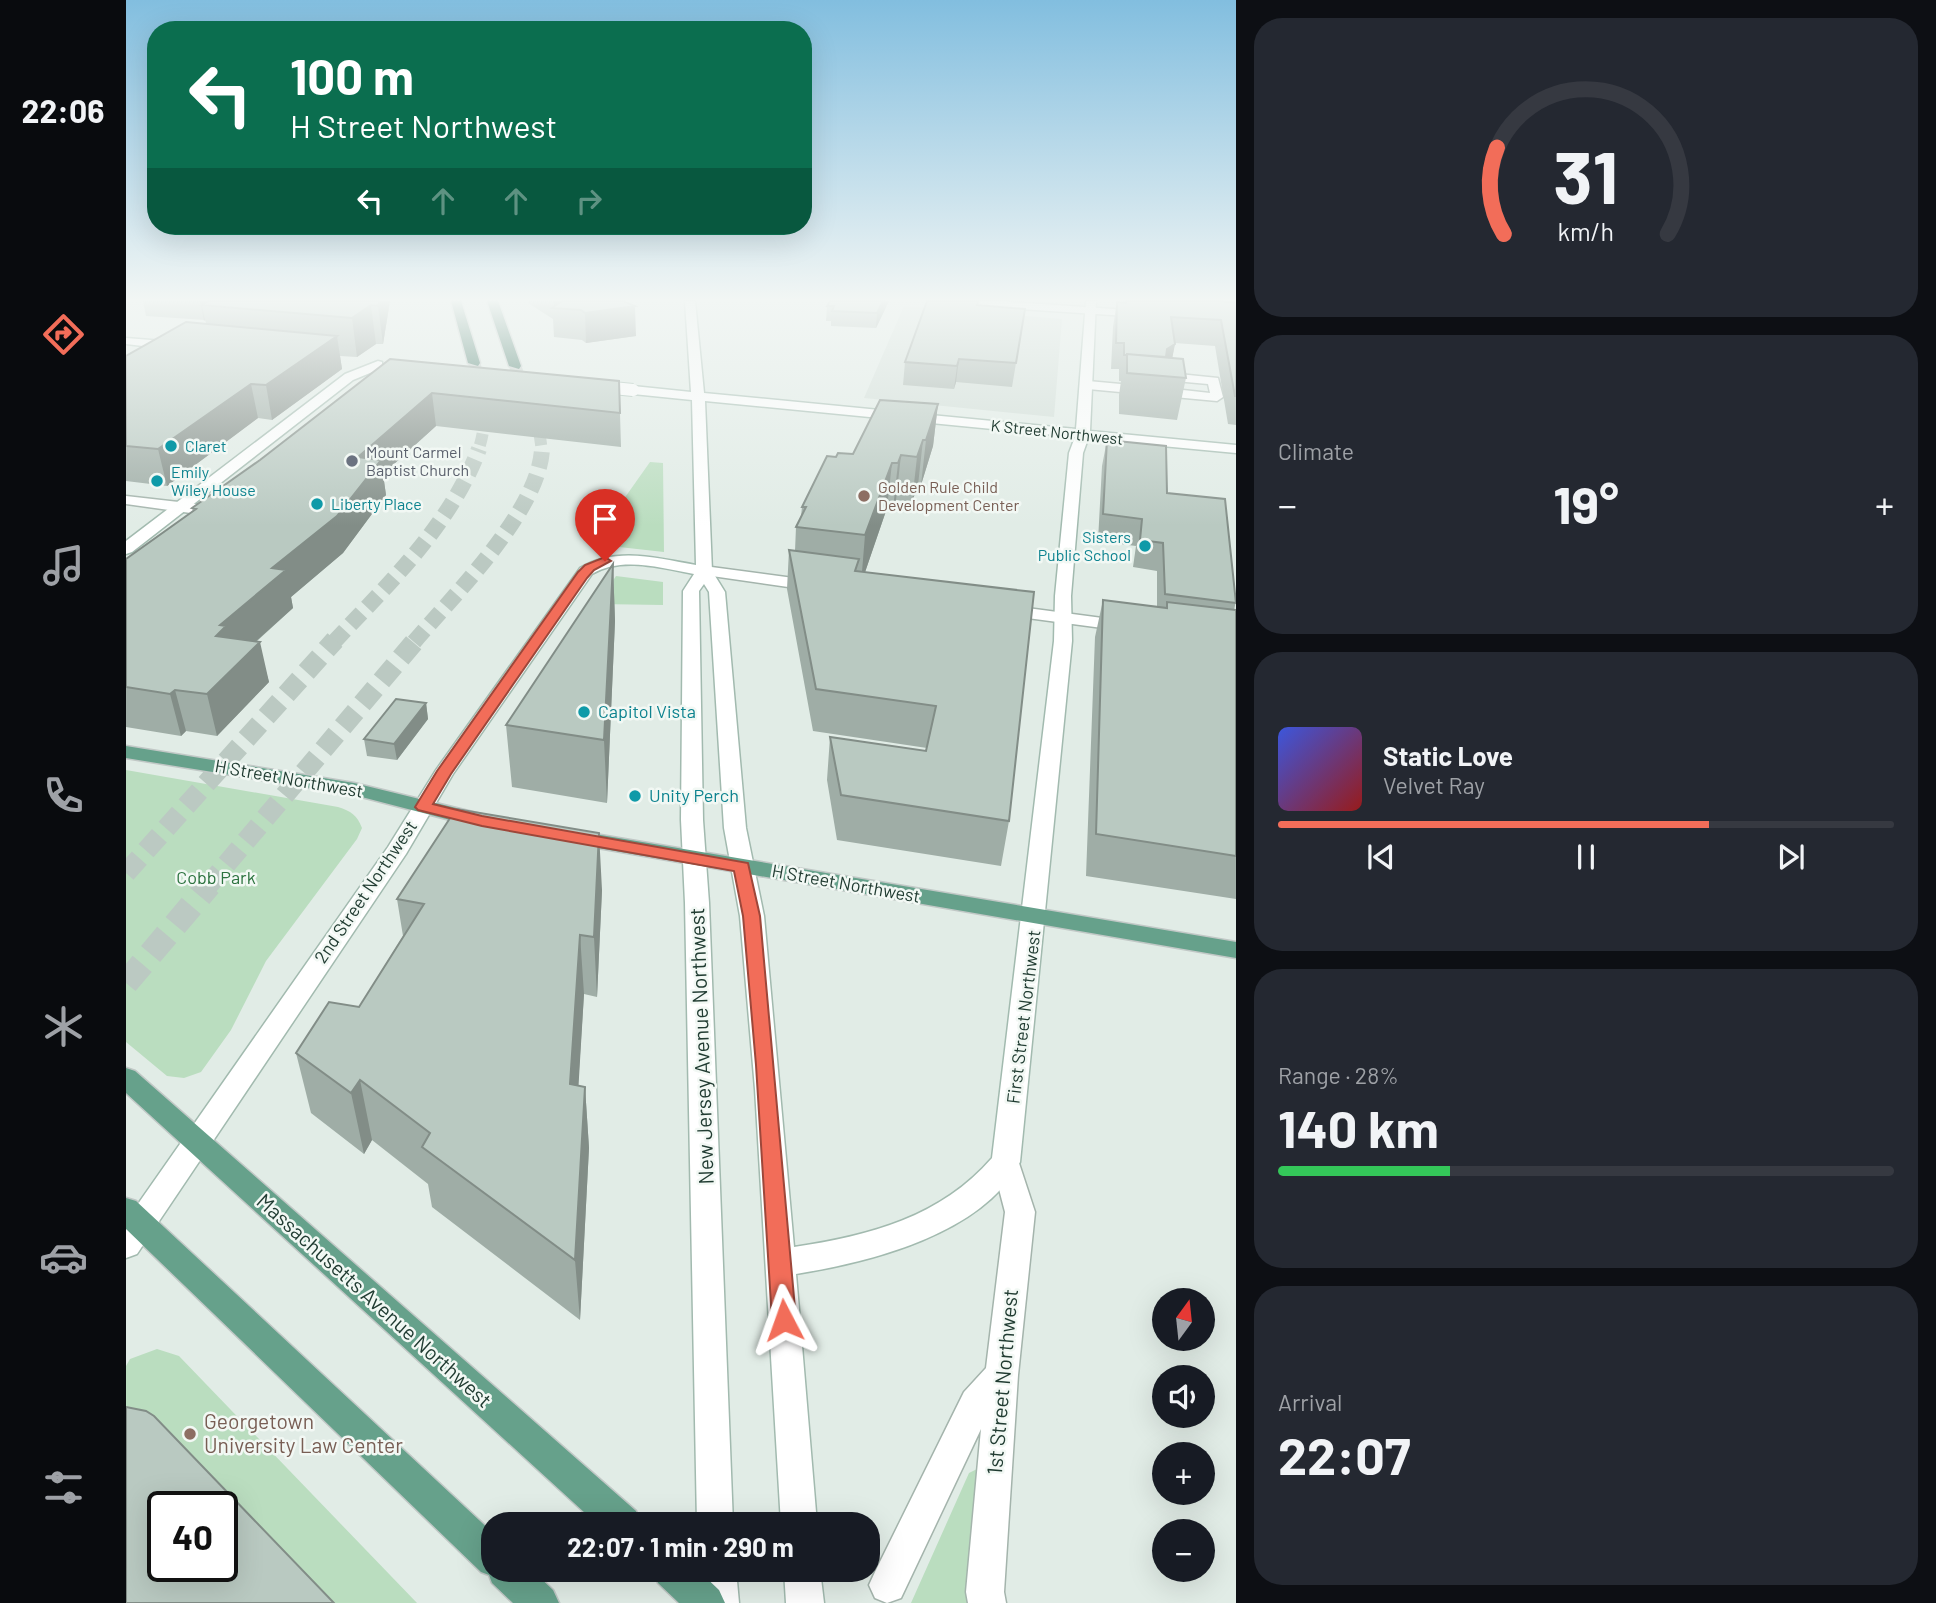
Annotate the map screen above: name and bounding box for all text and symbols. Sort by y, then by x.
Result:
text: 100 m [290,46,414,105]
icon: left [175,49,266,140]
text: 22:06 [22,91,104,129]
text: H Street Northwest [290,106,557,144]
text: 31 [1554,131,1618,219]
icon: left [351,182,389,220]
icon: ahead [424,182,462,220]
icon: ahead [497,182,535,220]
icon: right [570,182,608,220]
text: km/h [1558,215,1614,245]
icon: directions [39,310,88,359]
street label: K Street Northwest [990,415,1124,448]
place label: Claret [185,436,227,455]
text: Climate [1278,437,1354,465]
marker: Claret [163,438,179,454]
place label: Mount Carmel Baptist Church [366,442,469,479]
marker: Mount Carmel Baptist Church [344,453,360,469]
place label: Emily Wiley House [171,462,256,499]
text: 19° [1553,472,1619,534]
marker: Emily Wiley House [149,473,165,489]
place label: Golden Rule Child Development Center [878,477,1020,514]
text: − [1278,481,1297,527]
text: + [1875,481,1894,527]
marker: Golden Rule Child Development Center [856,488,872,504]
pin [575,489,635,561]
place label: Liberty Place [331,494,422,513]
marker: Liberty Place [309,496,325,512]
icon: arrive [586,500,624,538]
place label: Sisters Public School [1038,527,1131,564]
marker: Sisters Public School [1137,538,1153,554]
icon: music [39,541,88,590]
place label: Capitol Vista [598,700,696,722]
marker: Capitol Vista [576,704,592,720]
text: Static Love [1383,740,1513,771]
street label: H Street Northwest [213,754,365,802]
icon: phone [39,771,88,820]
text: Velvet Ray [1383,771,1485,799]
place label: Unity Perch [649,784,739,806]
marker: Unity Perch [627,788,643,804]
street label: 2nd Street Northwest [309,816,421,967]
icon: previous [1362,838,1400,876]
icon: pause [1567,838,1605,876]
icon: next [1772,838,1810,876]
street label: H Street Northwest [770,859,922,907]
park label: Cobb Park [176,866,256,888]
street label: New Jersey Avenue Northwest [683,907,718,1185]
street label: First Street Northwest [1001,929,1045,1105]
icon: climate [39,1002,88,1051]
text: Range · 28% [1278,1061,1399,1089]
text: 140 km [1278,1096,1439,1158]
street label: Massachusetts Avenue Northwest [252,1188,498,1412]
icon: car [39,1233,88,1282]
position arrow [747,1283,821,1357]
street label: 1st Street Northwest [981,1288,1022,1476]
north arrow [1152,1288,1214,1351]
map controls [1152,1288,1215,1582]
button: sound [1152,1365,1215,1428]
text: Arrival [1278,1388,1342,1416]
place label: Georgetown University Law Center [204,1408,403,1457]
text: 22:07 [1278,1423,1411,1485]
marker: Georgetown University Law Center [182,1426,198,1442]
button: + [1152,1442,1215,1505]
icon: filters [39,1463,88,1512]
speed limit sign: 40 [147,1491,238,1582]
button: − [1152,1519,1215,1582]
text: 22:07 · 1 min · 290 m [567,1531,794,1562]

